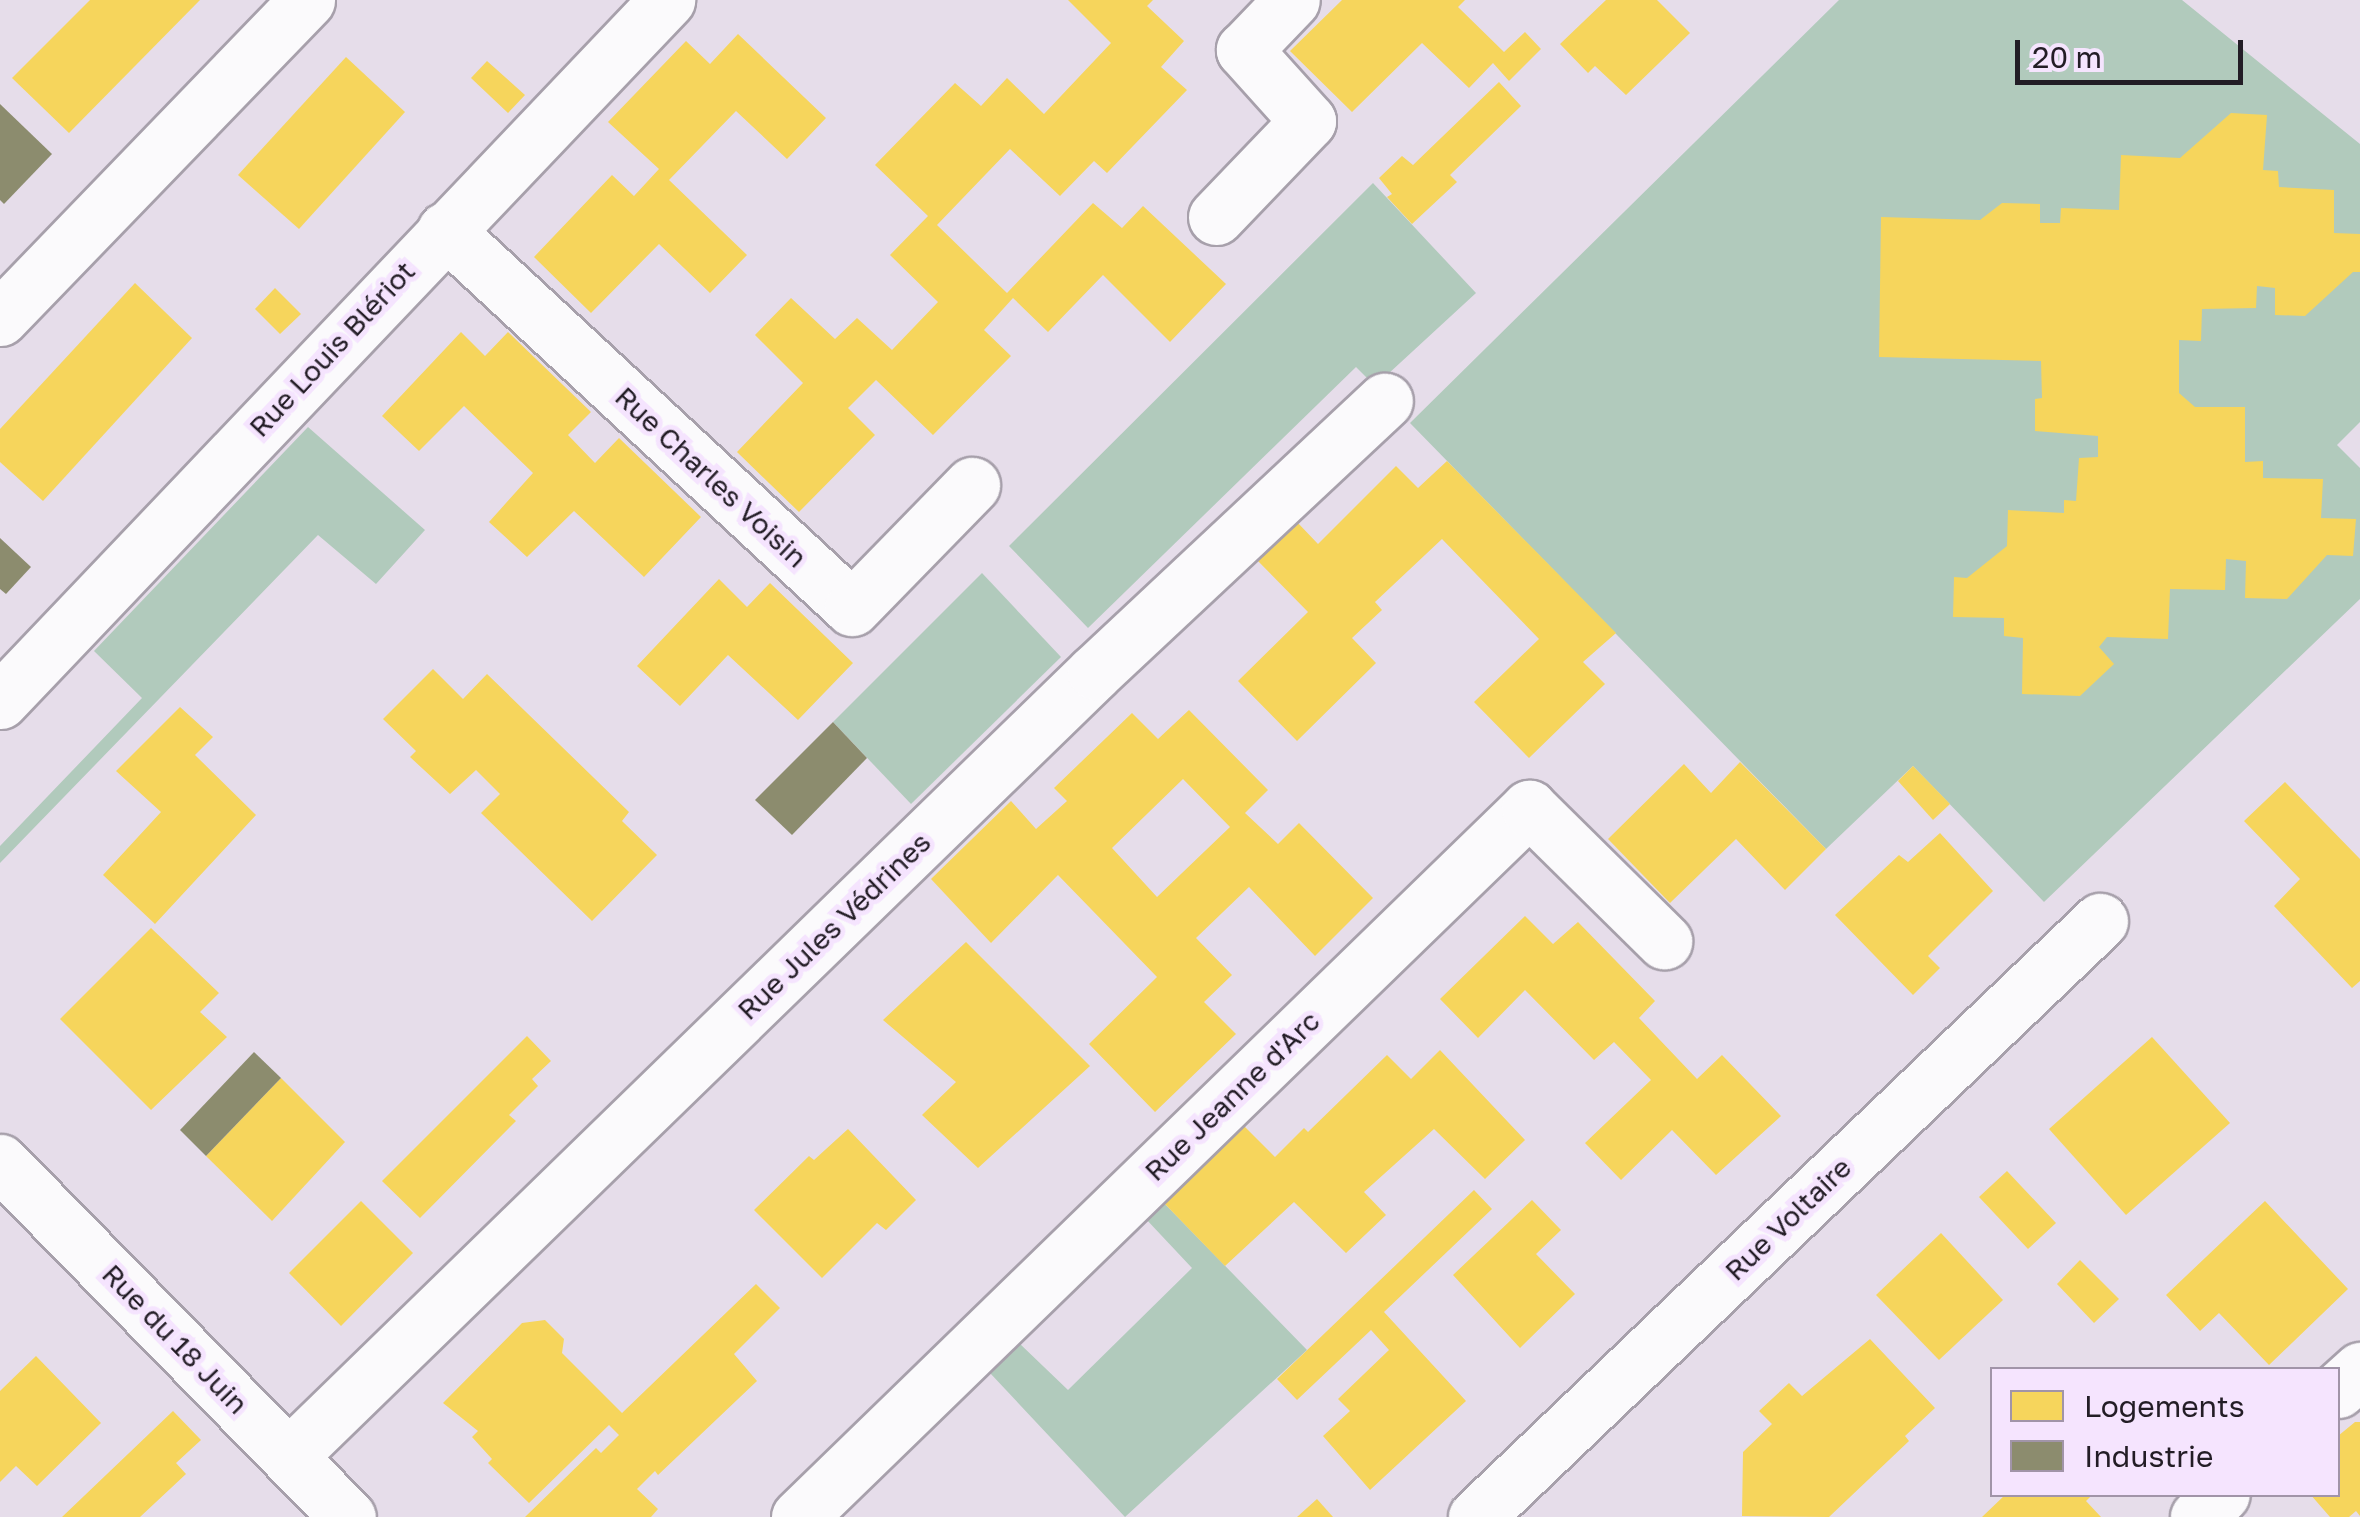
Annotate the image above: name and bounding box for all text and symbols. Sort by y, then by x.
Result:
scale bar [2020,20,2248,82]
text: 20 m [2032,39,2102,75]
street label: Rue Louis Blériot [242,254,422,444]
street label: Rue Charles Voisin [608,380,814,574]
street label: Rue Jules Védrines [731,825,937,1027]
street label: Rue Jeanne d'Arc [1138,1004,1326,1188]
street label: Rue Voltaire [1718,1151,1858,1287]
street label: Rue du 18 Juin [95,1257,255,1421]
legend [1990,1367,2340,1497]
text: Logements [2084,1388,2245,1424]
text: Industrie [2084,1438,2214,1474]

